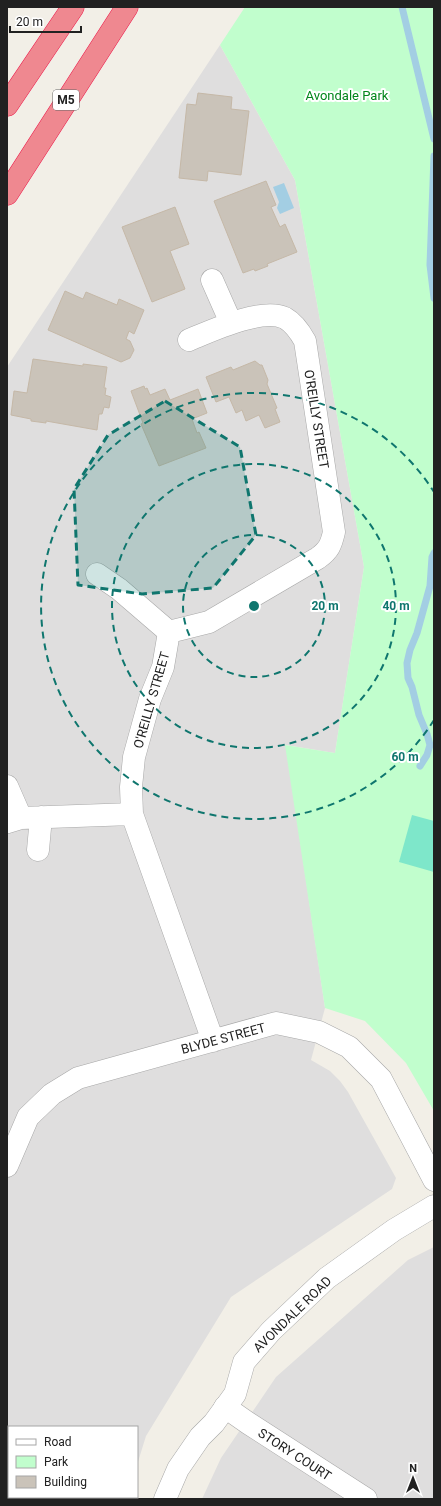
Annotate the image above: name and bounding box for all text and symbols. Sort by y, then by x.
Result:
scale bar [10,8,81,34]
text: 20 m [16,15,43,29]
park label: Avondale Park [306,88,389,103]
road number: M5 [53,90,79,110]
street label: O'REILLY STREET [301,369,332,470]
centre of rings [247,599,261,613]
text: 20 m [311,599,339,613]
text: 40 m [382,599,410,613]
street label: O'REILLY STREET [131,650,173,750]
text: 60 m [391,750,419,764]
street label: BLYDE STREET [179,1020,267,1057]
street label: AVONDALE ROAD [250,1273,334,1355]
street label: STORY COURT [255,1425,334,1484]
legend [8,1426,138,1498]
text: Road [44,1435,72,1449]
text: Park [44,1455,69,1469]
north arrow [393,1458,433,1498]
text: N [409,1462,417,1475]
text: Building [44,1475,87,1489]

